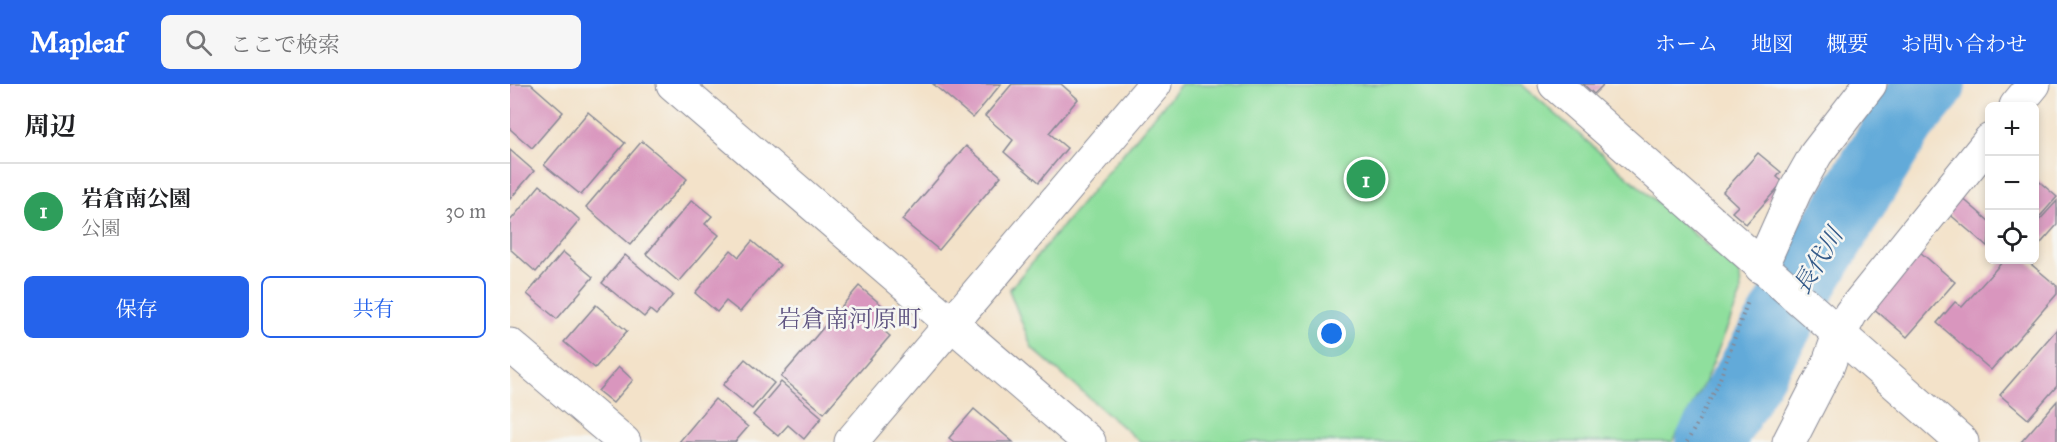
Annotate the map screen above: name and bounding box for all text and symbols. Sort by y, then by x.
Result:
search box [161,15,581,69]
text: Mapleaf [30,25,125,60]
icon: search [182,26,215,59]
text: ここで検索 [230,31,340,58]
text: ホーム [1655,31,1718,57]
text: 地図 [1751,31,1793,57]
text: 概要 [1826,31,1868,57]
text: お問い合わせ [1901,31,2027,57]
map controls [1985,102,2039,264]
button: + [1985,102,2039,156]
text: 周辺 [24,110,76,142]
pin: 1 [1346,156,1386,202]
button: − [1985,156,2039,210]
text: 岩倉南公園 [81,185,191,212]
text: 1 [40,199,47,223]
text: 30 m [445,199,486,223]
button: locate [1985,210,2039,264]
text: 公園 [81,216,121,240]
water label: 長代川 [1787,220,1851,300]
button: 保存 [24,276,249,338]
button: 共有 [261,276,486,338]
district label: 岩倉南河原町 [777,304,921,334]
your location [1317,319,1346,348]

